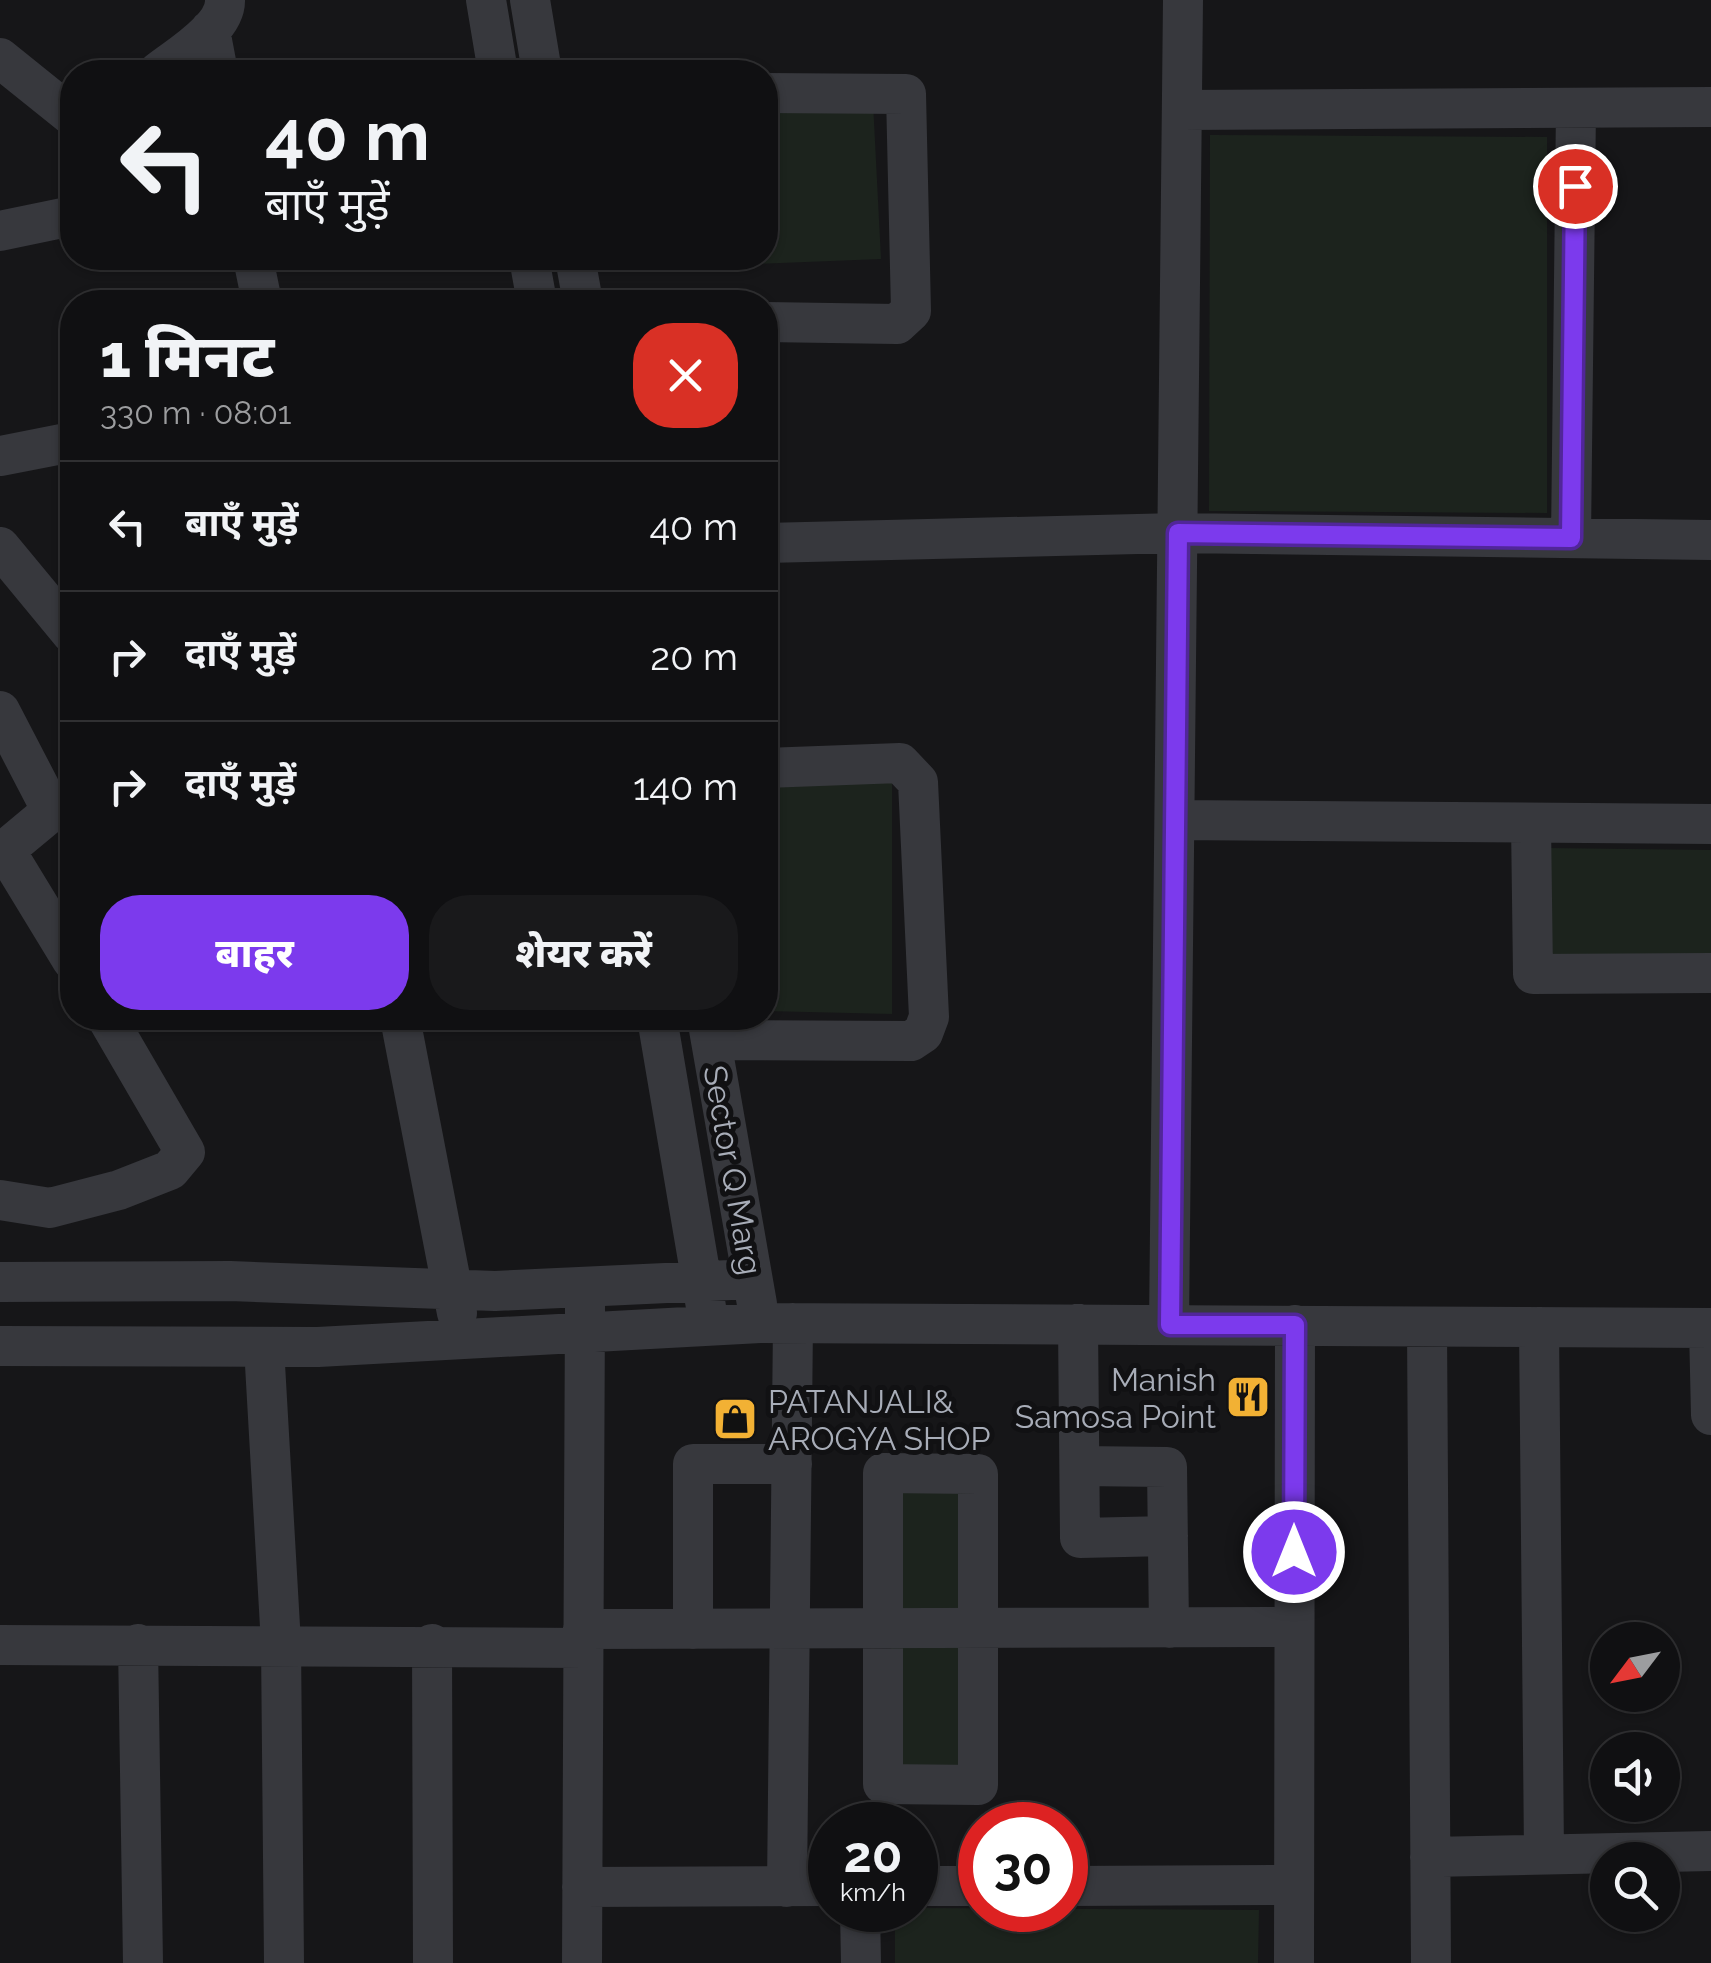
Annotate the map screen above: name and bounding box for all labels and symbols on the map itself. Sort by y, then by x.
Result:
pin [1533,144,1618,229]
street label: Sector Q Marg [696,1062,770,1278]
place label: Manish Samosa Point [1015,1361,1216,1435]
restaurant icon: Manish Samosa Point [1225,1374,1271,1420]
place label: PATANJALI& AROGYA SHOP [768,1383,991,1457]
shop icon: PATANJALI& AROGYA SHOP [712,1396,758,1442]
position arrow [1242,1500,1346,1604]
north arrow [1590,1622,1680,1712]
speed limit sign: 30 [958,1802,1088,1932]

